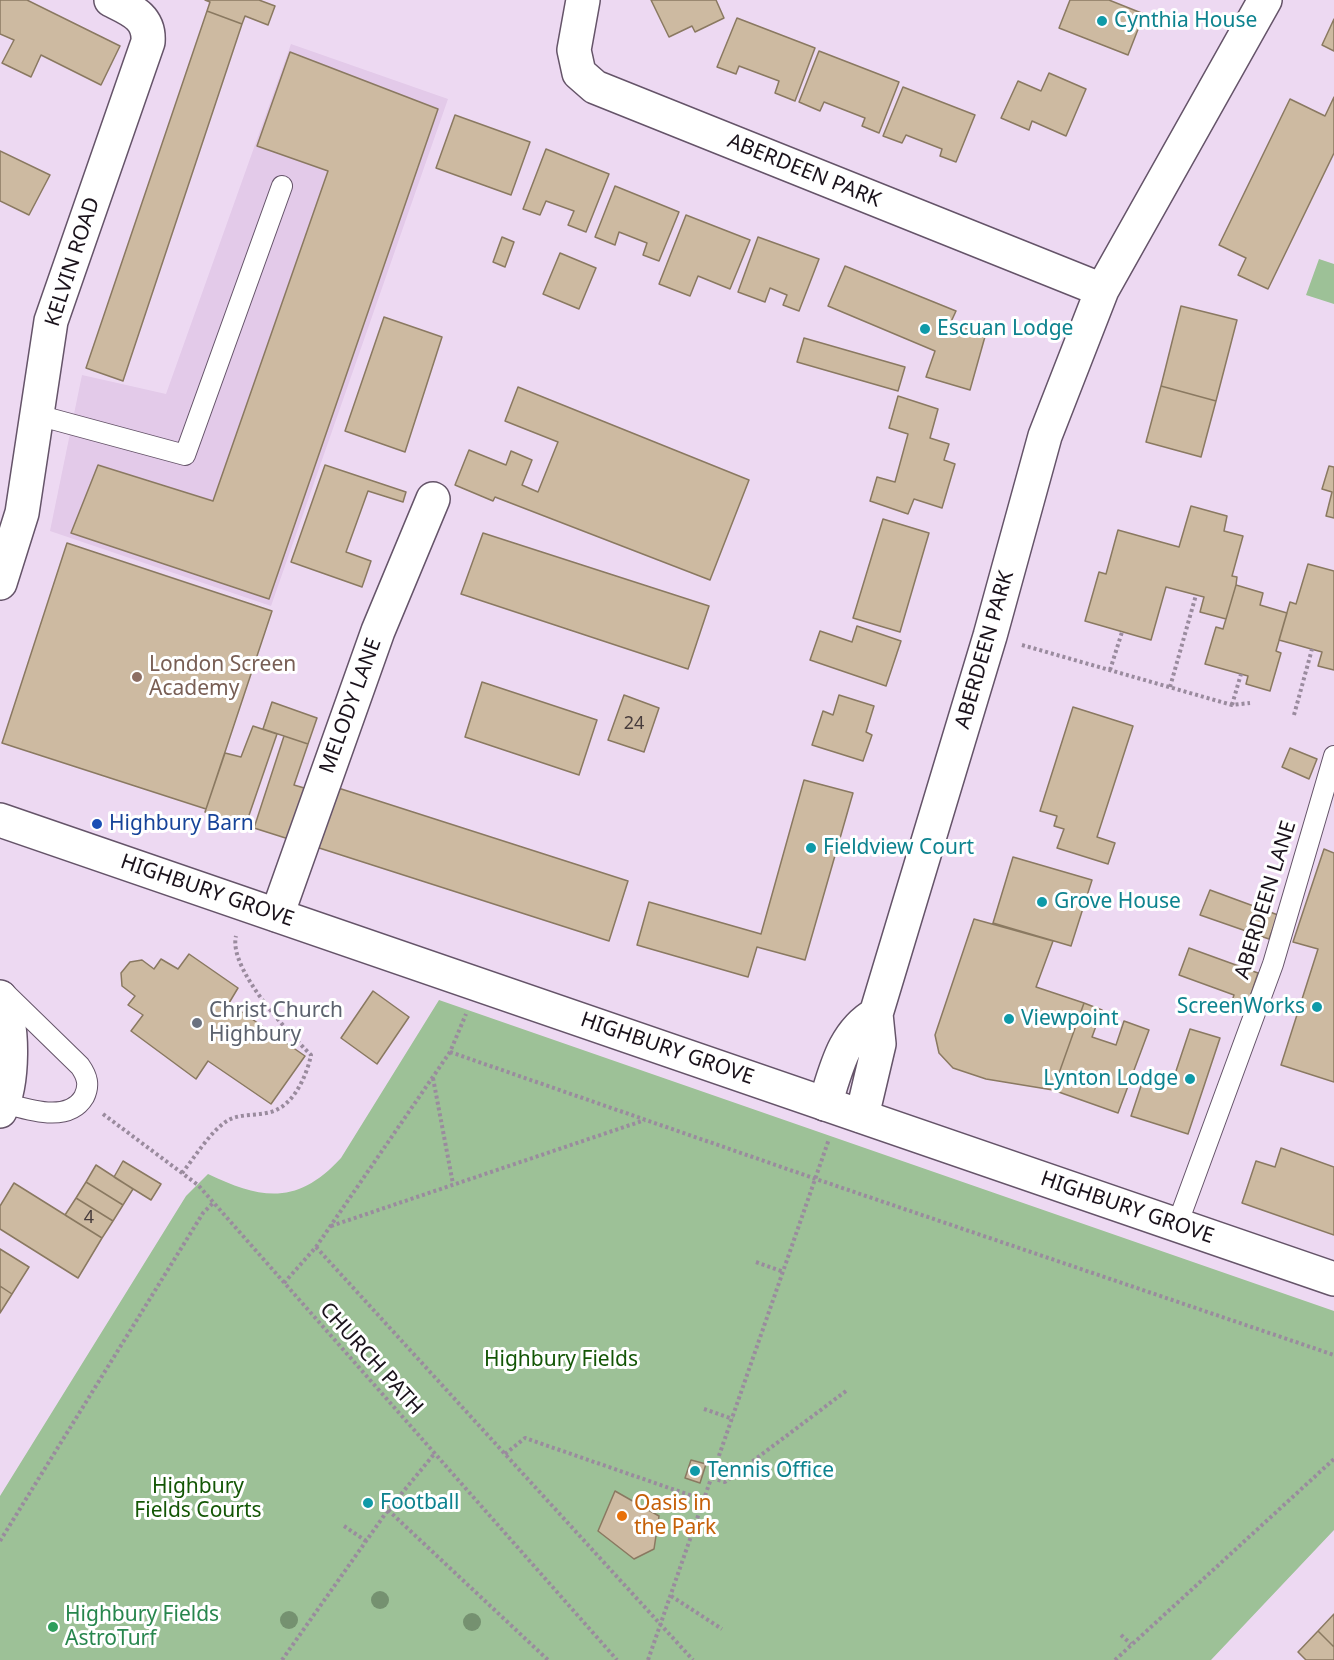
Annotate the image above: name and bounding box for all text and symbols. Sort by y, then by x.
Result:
place label: Cynthia House [1114,8,1257,34]
marker: Cynthia House [1095,14,1109,28]
street label: ABERDEEN PARK [724,129,884,213]
street label: KELVIN ROAD [40,194,106,330]
place label: Escuan Lodge [937,316,1073,342]
marker: Escuan Lodge [918,322,932,336]
street label: ABERDEEN PARK [950,568,1020,732]
street label: MELODY LANE [315,635,387,777]
place label: London Screen Academy [149,652,296,702]
marker: London Screen Academy [130,670,144,684]
house number: 24 [624,713,644,735]
place label: Highbury Barn [109,811,254,837]
marker: Highbury Barn [90,817,104,831]
street label: ABERDEEN LANE [1230,818,1302,982]
place label: Fieldview Court [823,835,974,861]
marker: Fieldview Court [804,841,818,855]
street label: HIGHBURY GROVE [117,849,297,933]
place label: Grove House [1054,889,1181,915]
marker: Grove House [1035,895,1049,909]
place label: ScreenWorks [1177,994,1305,1020]
place label: Christ Church Highbury [209,998,343,1048]
marker: ScreenWorks [1310,1000,1324,1014]
place label: Viewpoint [1021,1006,1119,1032]
street label: HIGHBURY GROVE [577,1007,757,1091]
marker: Viewpoint [1002,1012,1016,1026]
marker: Christ Church Highbury [190,1016,204,1030]
place label: Lynton Lodge [1043,1066,1178,1092]
marker: Lynton Lodge [1183,1072,1197,1086]
street label: HIGHBURY GROVE [1037,1166,1217,1250]
house number: 4 [84,1207,94,1229]
street label: CHURCH PATH [314,1298,428,1420]
park label: Highbury Fields [484,1347,638,1373]
place label: Tennis Office [707,1458,834,1484]
marker: Tennis Office [688,1464,702,1478]
park label: Highbury Fields Courts [134,1474,262,1524]
place label: Football [380,1490,459,1516]
place label: Oasis in the Park [634,1491,716,1541]
marker: Football [361,1496,375,1510]
marker: Oasis in the Park [615,1509,629,1523]
place label: Highbury Fields AstroTurf [65,1602,219,1652]
marker: Highbury Fields AstroTurf [46,1620,60,1634]

